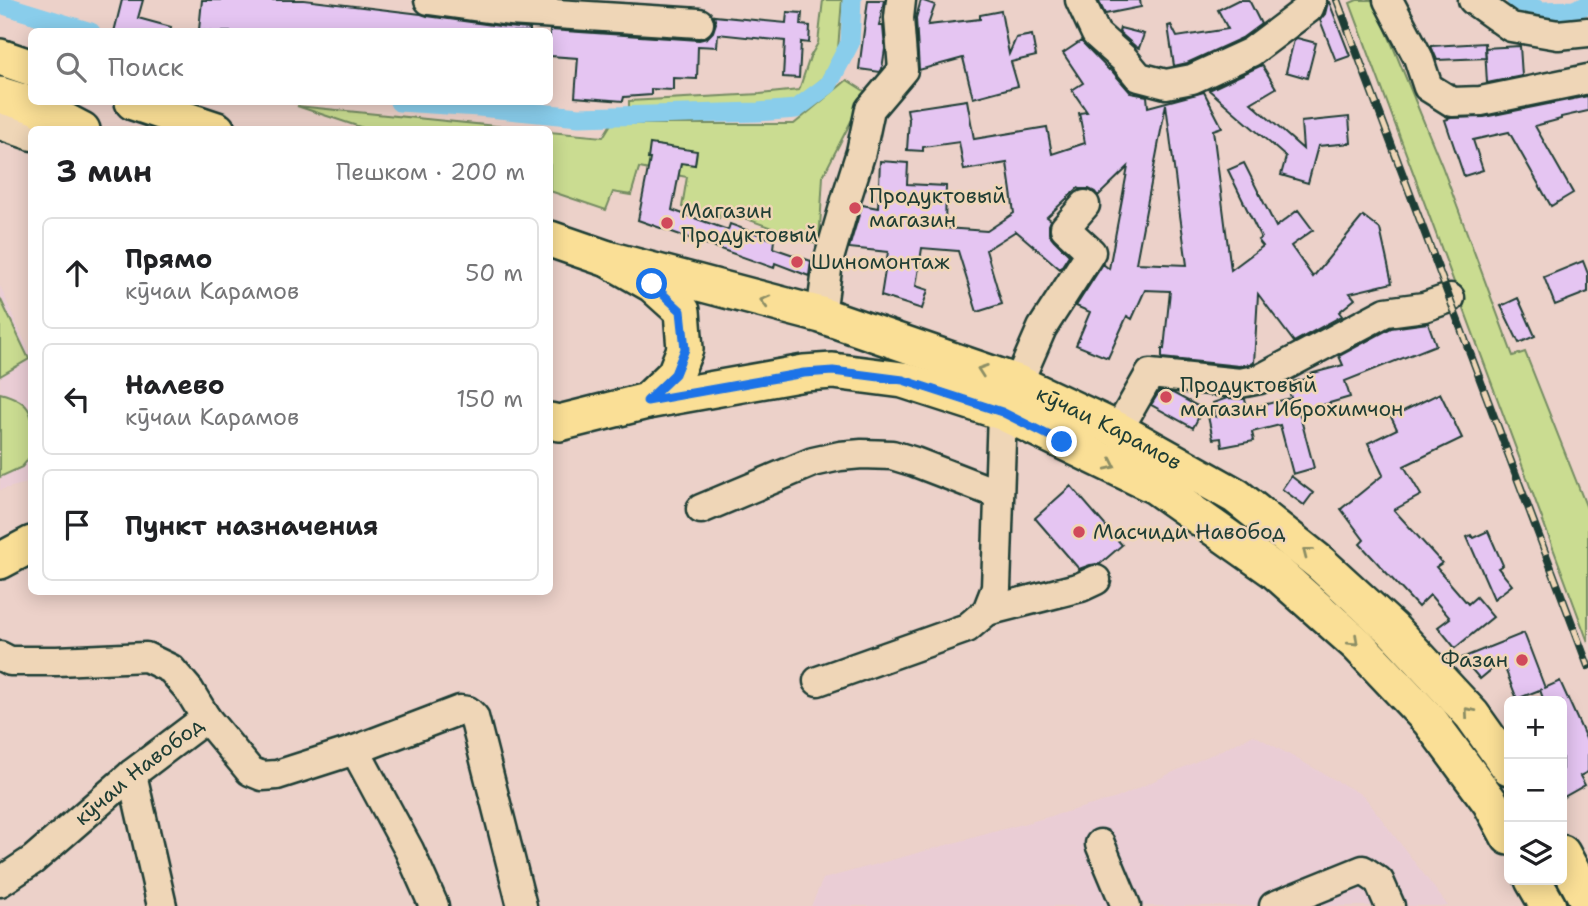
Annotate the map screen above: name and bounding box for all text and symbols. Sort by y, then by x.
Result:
search box [28,28,553,105]
icon: search [52,48,90,86]
text: Поиск [108,49,184,84]
text: 3 мин [56,151,152,192]
text: Пешком · 200 m [336,157,525,187]
place label: Продуктовый магазин [869,182,1006,234]
place label: Магазин Продуктовый [681,197,818,249]
marker: Продуктовый магазин [847,200,863,216]
marker: Магазин Продуктовый [659,215,675,231]
text: Прямо [125,241,213,276]
place label: Шиномонтаж [811,248,950,276]
icon: ahead [58,254,96,292]
marker: Шиномонтаж [789,254,805,270]
text: 50 m [465,258,523,288]
route start [636,268,667,299]
text: кӯчаи Карамов [125,276,299,306]
one-way arrow [760,295,772,309]
one-way arrow [976,364,988,379]
text: Налево [125,367,225,402]
place label: Продуктовый магазин Иброхимчон [1180,371,1403,423]
icon: left [58,380,96,418]
street label: кӯчаи Карамов [1032,380,1186,477]
text: 150 m [456,384,523,414]
marker: Продуктовый магазин Иброхимчон [1158,389,1174,405]
text: кӯчаи Карамов [125,402,299,432]
route end [1046,426,1077,457]
one-way arrow [1104,457,1116,471]
icon: arrive [58,506,96,544]
text: Пункт назначения [125,508,378,543]
place label: Масчиди Навобод [1093,518,1285,546]
marker: Масчиди Навобод [1071,524,1087,540]
one-way arrow [1302,548,1315,561]
one-way arrow [1346,633,1359,645]
place label: Фазан [1441,646,1508,674]
marker: Фазан [1514,652,1530,668]
map controls [1504,696,1567,885]
button: + [1504,696,1567,759]
one-way arrow [1465,707,1477,720]
street label: кӯчаи Навобод [69,711,209,832]
button: − [1504,759,1567,822]
button: layers [1504,822,1567,885]

